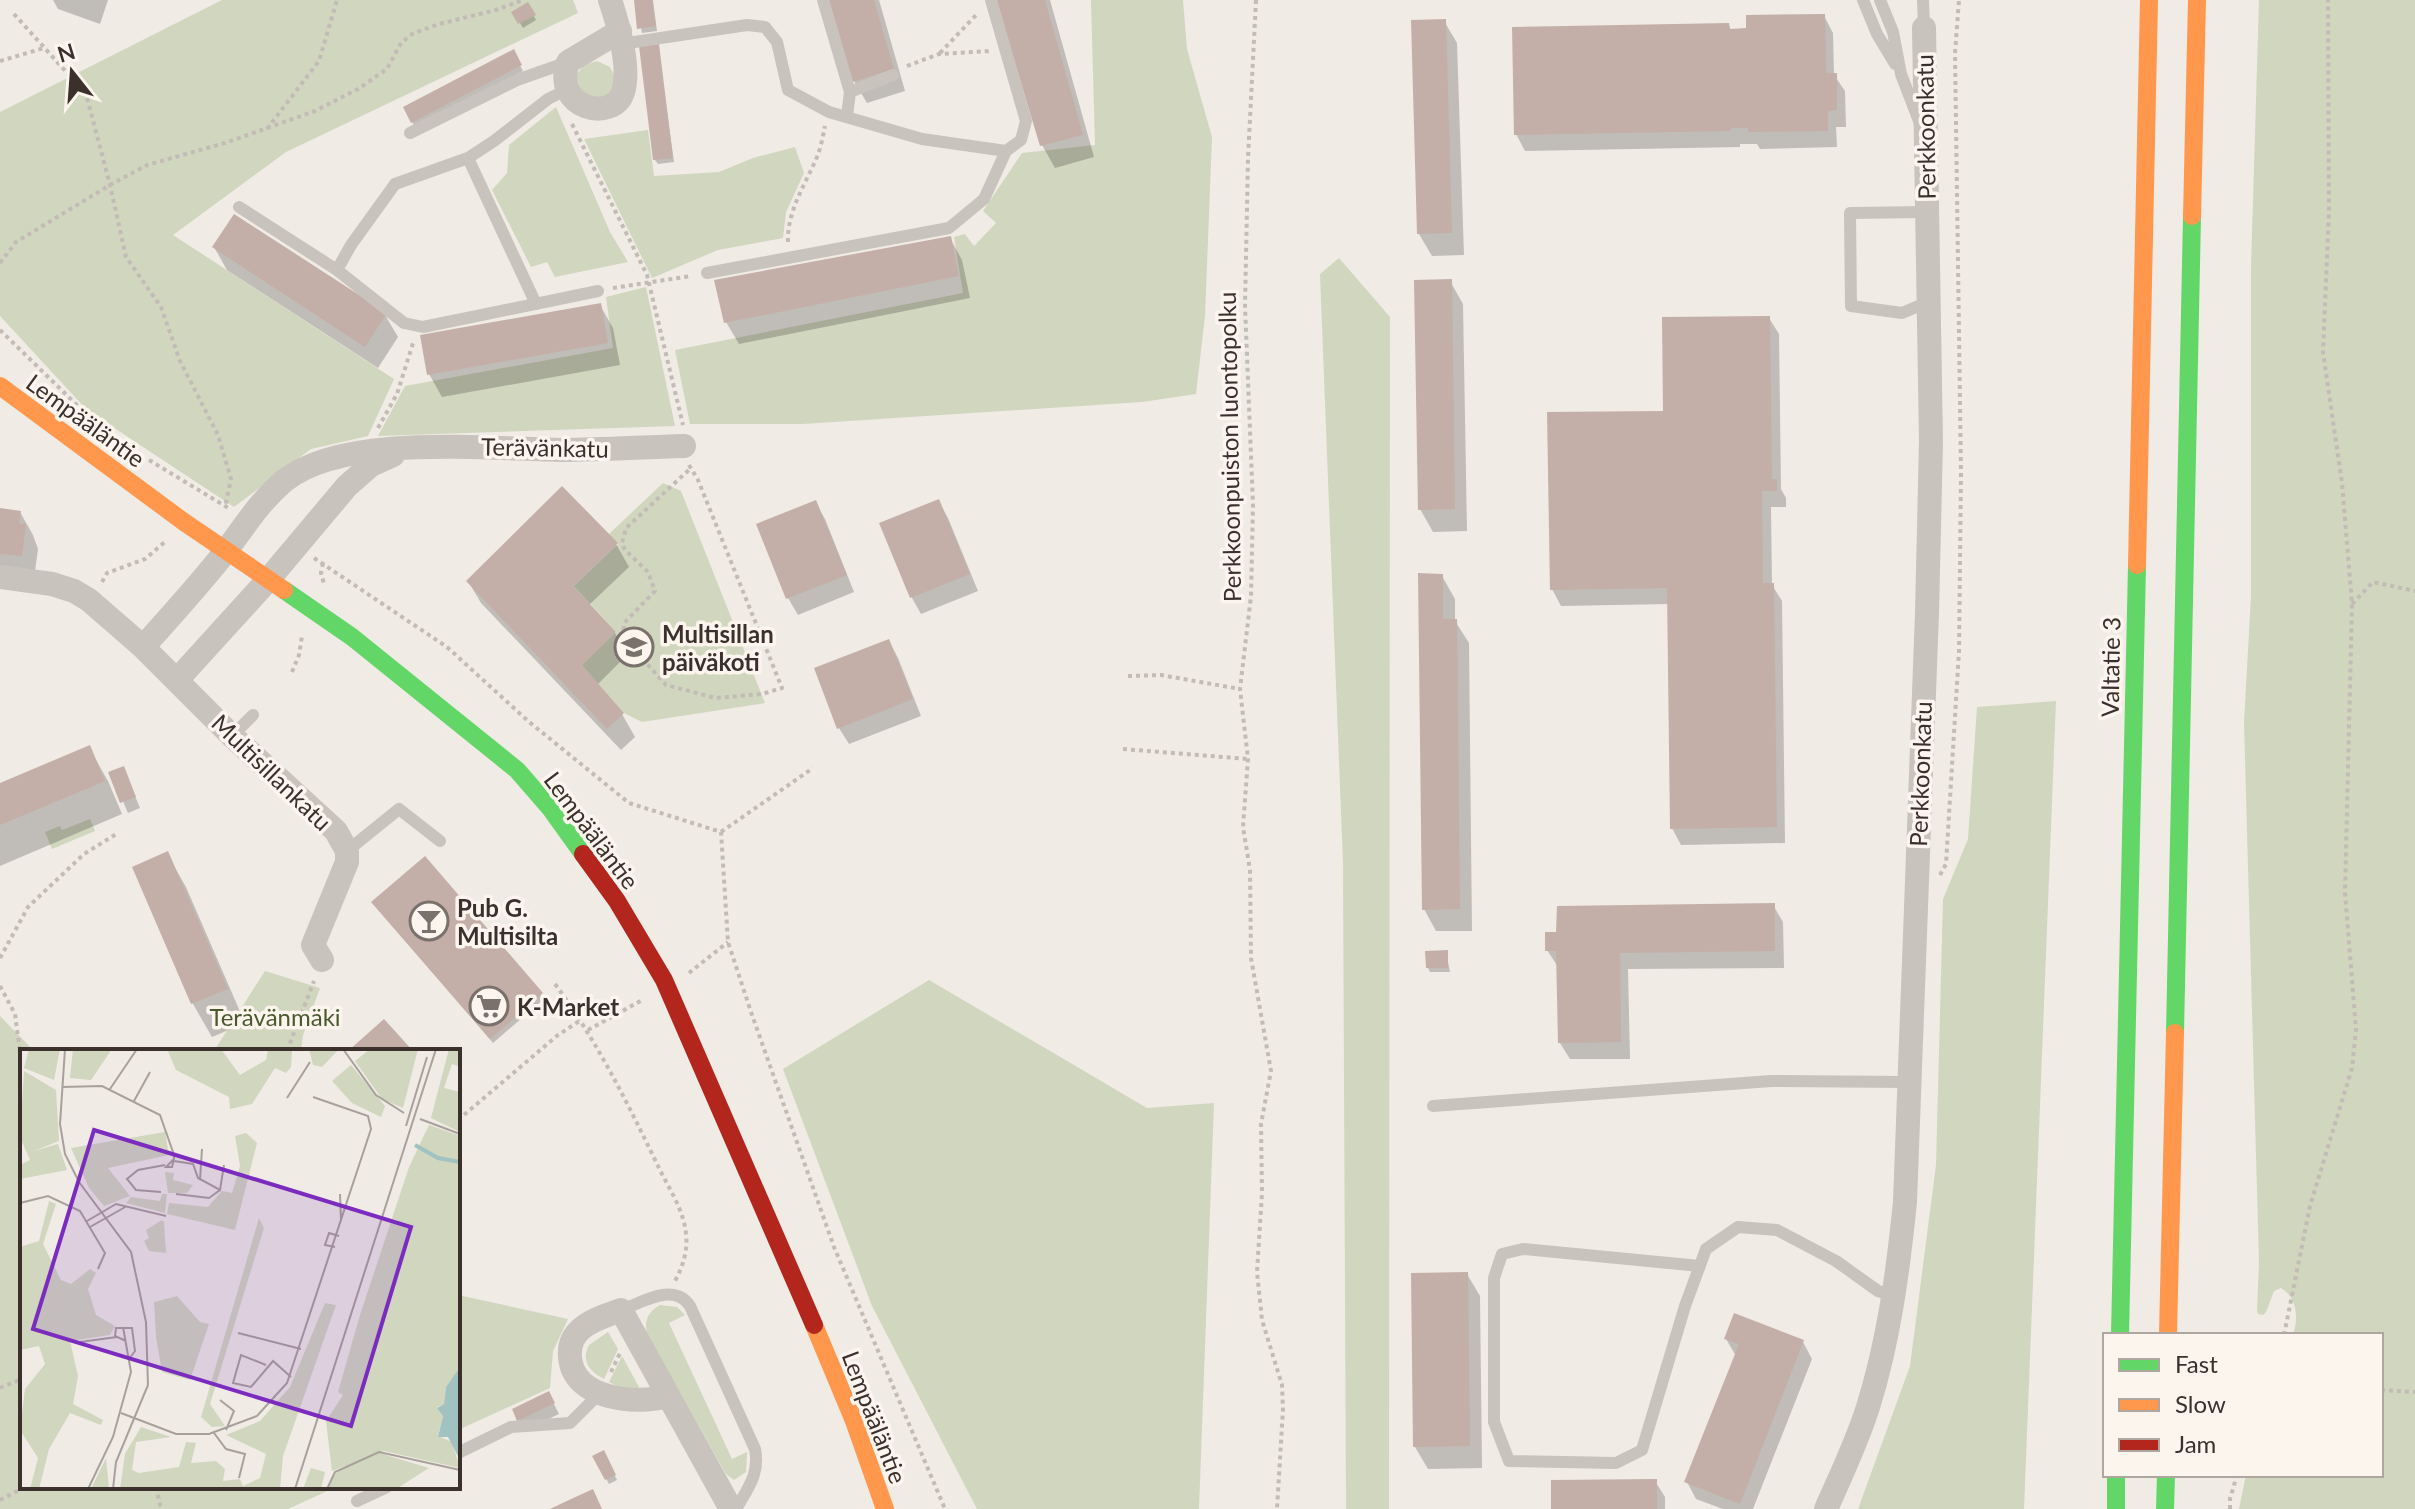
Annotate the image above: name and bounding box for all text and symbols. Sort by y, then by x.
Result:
north arrow [32,32,112,112]
text: N [54,37,78,68]
street label: Perkkoonkatu [1909,54,1941,200]
street label: Perkkoonpuiston luontopolku [1212,292,1246,602]
street label: Lempääläntie [21,367,151,473]
street label: Terävänkatu [481,431,609,463]
street label: Valtatie 3 [2095,617,2125,717]
place label: Multisillan päiväkoti [662,619,774,676]
school or university icon: Multisillan päiväkoti [613,626,655,668]
street label: Perkkoonkatu [1903,701,1937,847]
street label: Multisillankatu [206,708,338,836]
street label: Lempääläntie [538,766,646,894]
place label: Pub G. Multisilta [457,893,558,950]
bar icon: Pub G. Multisilta [408,900,450,942]
supermarket icon: K-Market [468,985,510,1027]
place label: K-Market [517,992,619,1021]
park label: Terävänmäki [209,1002,341,1031]
inset map [20,1049,460,1489]
legend [2103,1333,2383,1477]
street label: Lempääläntie [836,1347,914,1487]
text: Fast [2175,1349,2218,1378]
text: Slow [2175,1389,2226,1418]
text: Jam [2175,1429,2216,1458]

